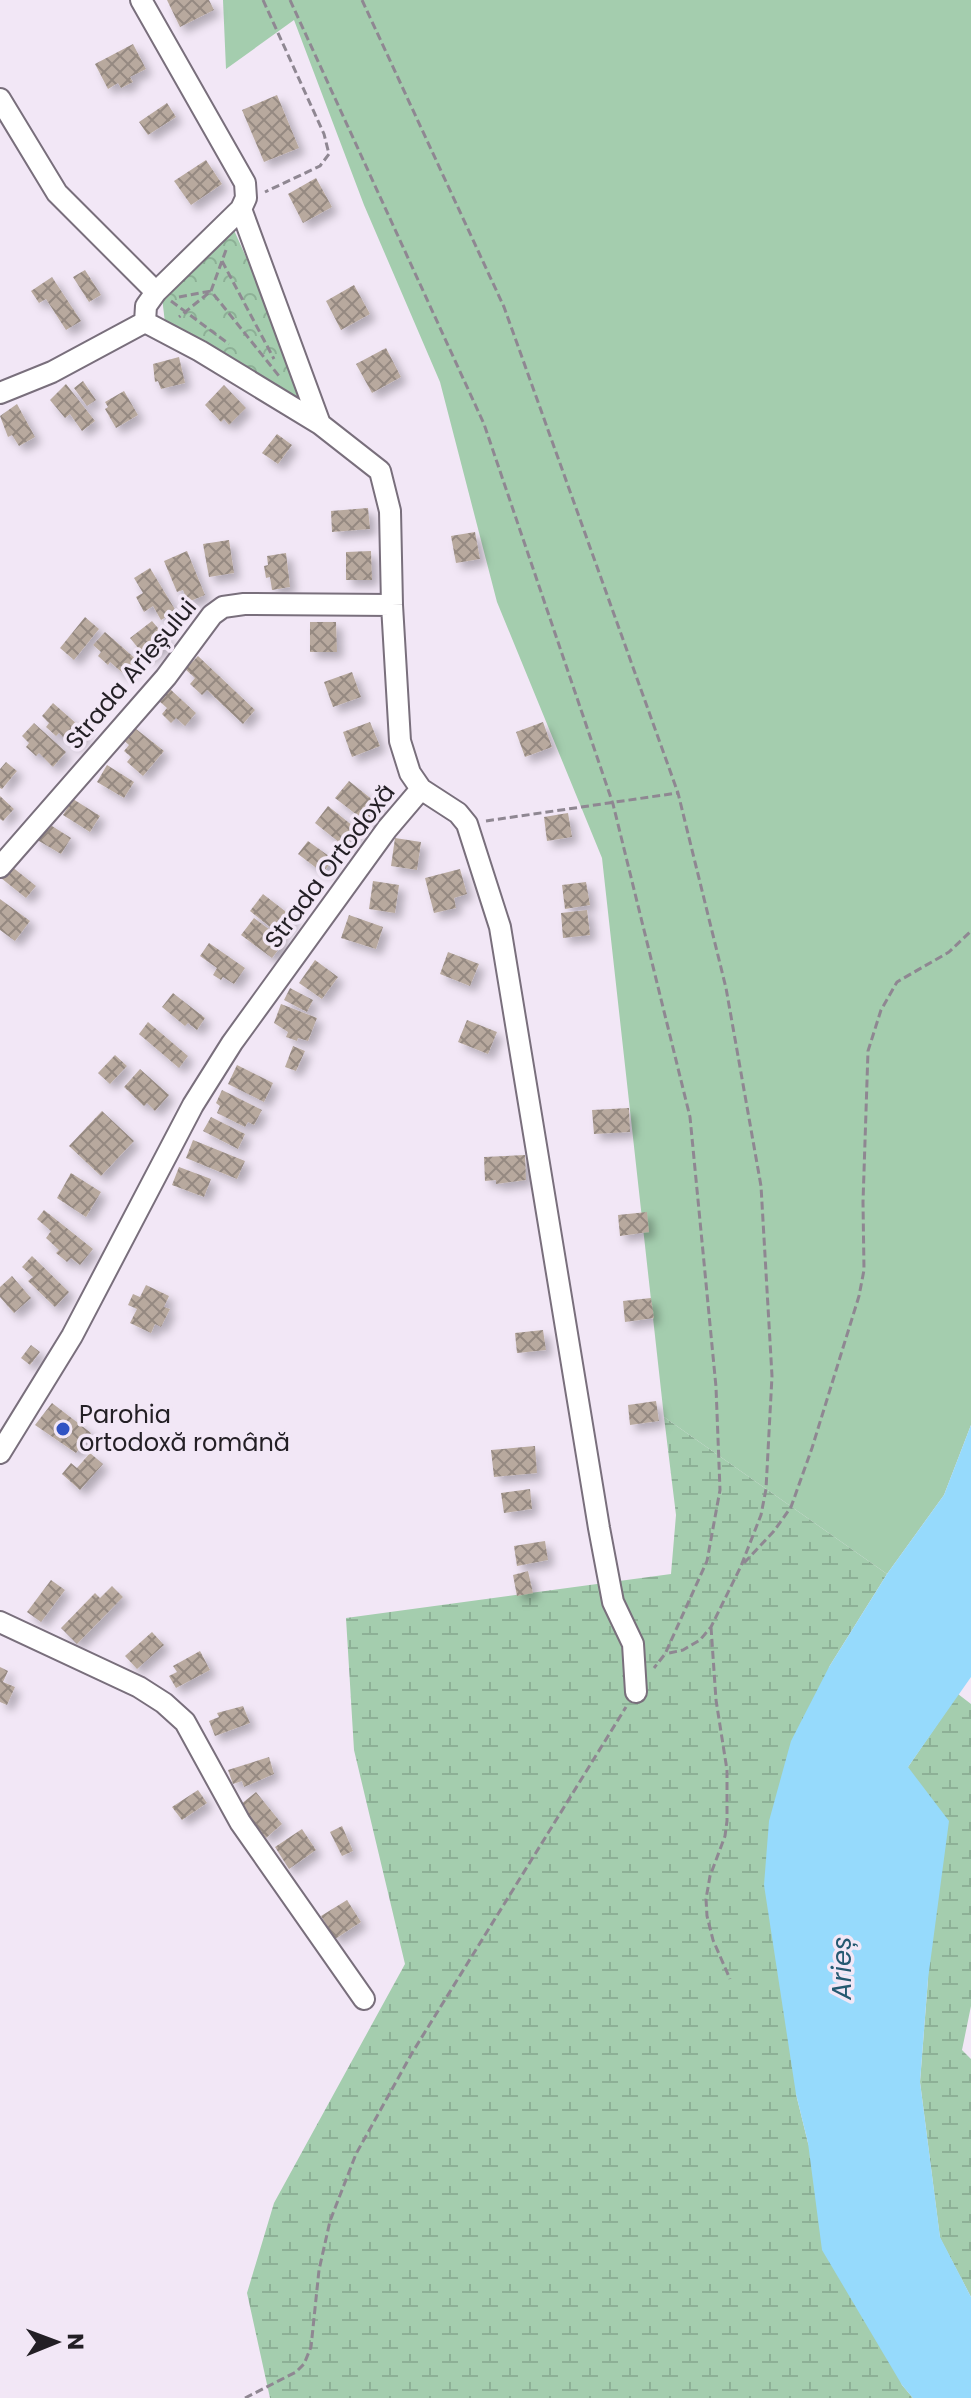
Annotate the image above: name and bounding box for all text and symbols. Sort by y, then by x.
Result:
street label: Strada Arieșului [58,591,204,756]
street label: Strada Ortodoxă [257,777,402,955]
place label: Parohia ortodoxă română [79,1398,290,1459]
marker: Parohia ortodoxă română [54,1420,72,1438]
water label: Arieș [824,1936,860,2001]
north arrow [16,2302,96,2382]
text: N [60,2333,91,2350]

